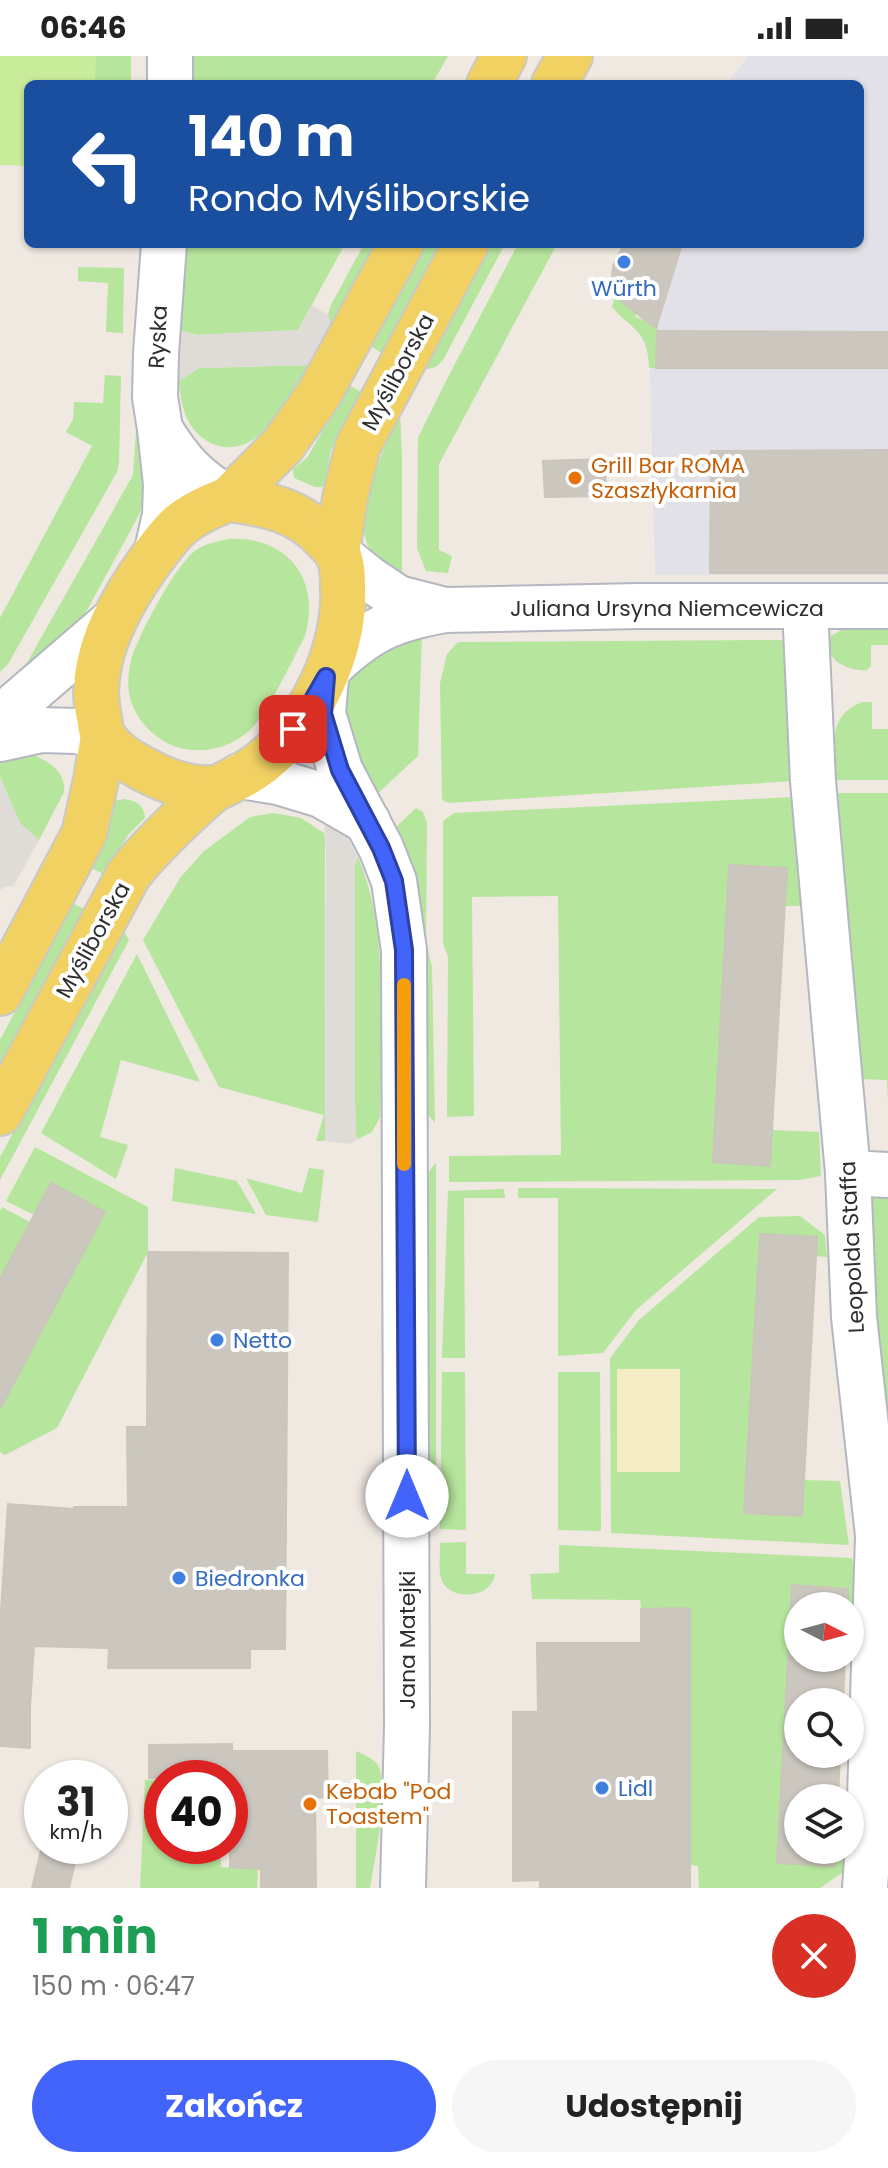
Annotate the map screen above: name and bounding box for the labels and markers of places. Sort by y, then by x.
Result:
marker: Würth [615,253,633,271]
place label: Würth [591,273,657,304]
place label: Grill Bar ROMA Szaszłykarnia [591,450,745,506]
marker: Grill Bar ROMA Szaszłykarnia [566,469,584,487]
pin [259,695,327,763]
place label: Netto [233,1325,292,1356]
marker: Netto [208,1331,226,1349]
place label: Biedronka [195,1563,305,1594]
marker: Biedronka [170,1569,188,1587]
place label: Lidl [618,1773,653,1804]
place label: Kebab "Pod Toastem" [326,1776,451,1832]
marker: Lidl [593,1779,611,1797]
marker: Kebab "Pod Toastem" [301,1795,319,1813]

